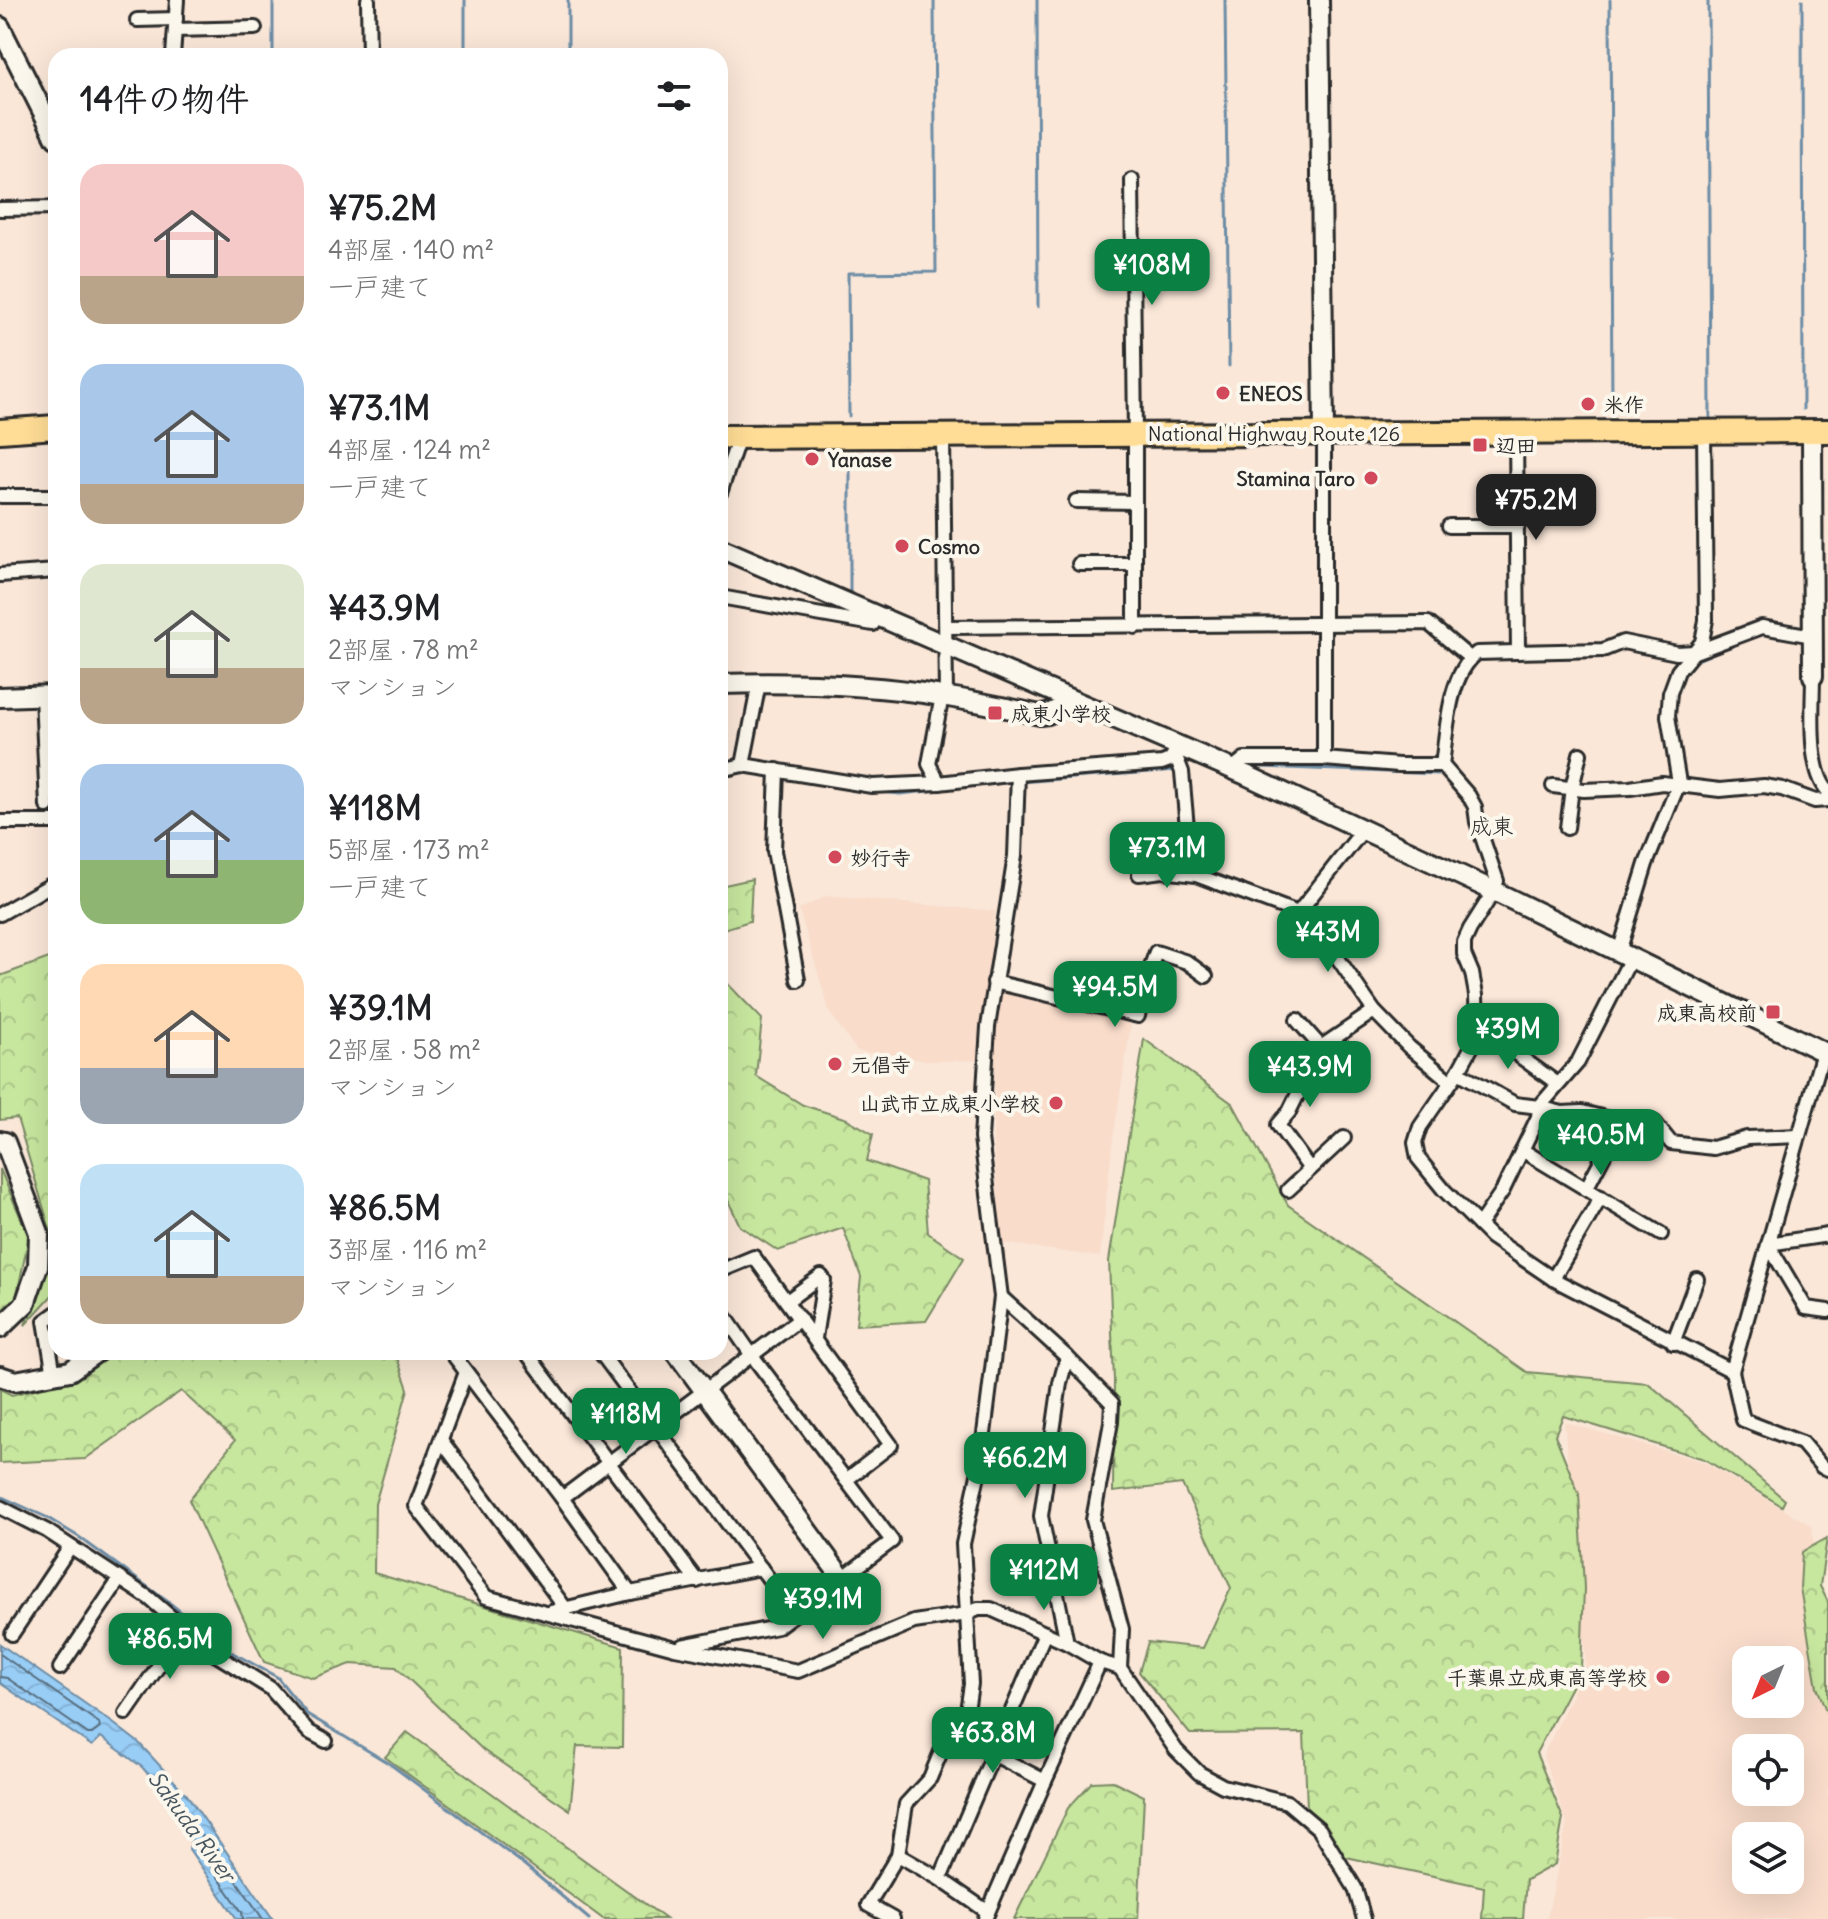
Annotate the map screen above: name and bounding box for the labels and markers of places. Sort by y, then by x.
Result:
pin: ¥108M [1096,239,1208,307]
place label: ENEOS [1239,381,1303,406]
marker: ENEOS [1214,384,1232,402]
place label: 米作 [1604,392,1644,417]
marker: 米作 [1579,395,1597,413]
place label: 辺田 [1496,433,1536,458]
marker: 辺田 [1471,436,1489,454]
place label: Yanase [827,447,892,472]
marker: Yanase [803,450,821,468]
place label: Stamina Taro [1236,466,1355,491]
marker: Stamina Taro [1362,469,1380,487]
pin: ¥75.2M [1471,474,1601,542]
place label: Cosmo [918,534,980,559]
marker: Cosmo [893,537,911,555]
place label: 成東小学校 [1011,701,1111,726]
marker: 成東小学校 [986,704,1004,722]
pin: ¥73.1M [1102,822,1232,890]
place label: 妙行寺 [851,845,911,870]
marker: 妙行寺 [826,848,844,866]
pin: ¥43M [1281,906,1375,974]
pin: ¥94.5M [1050,961,1180,1029]
place label: 成東高校前 [1657,1000,1757,1025]
pin: ¥39M [1461,1003,1555,1071]
marker: 成東高校前 [1764,1003,1782,1021]
pin: ¥43.9M [1245,1041,1375,1109]
place label: 元倡寺 [851,1052,911,1077]
marker: 元倡寺 [826,1055,844,1073]
place label: 山武市立成東小学校 [860,1091,1040,1116]
marker: 山武市立成東小学校 [1047,1094,1065,1112]
pin: ¥40.5M [1536,1109,1666,1177]
pin: ¥118M [570,1388,682,1456]
pin: ¥66.2M [960,1432,1090,1500]
pin: ¥112M [988,1544,1100,1612]
pin: ¥39.1M [758,1573,888,1641]
pin: ¥86.5M [105,1613,235,1681]
place label: 千葉県立成東高等学校 [1447,1665,1647,1690]
marker: 千葉県立成東高等学校 [1654,1668,1672,1686]
pin: ¥63.8M [928,1707,1058,1775]

